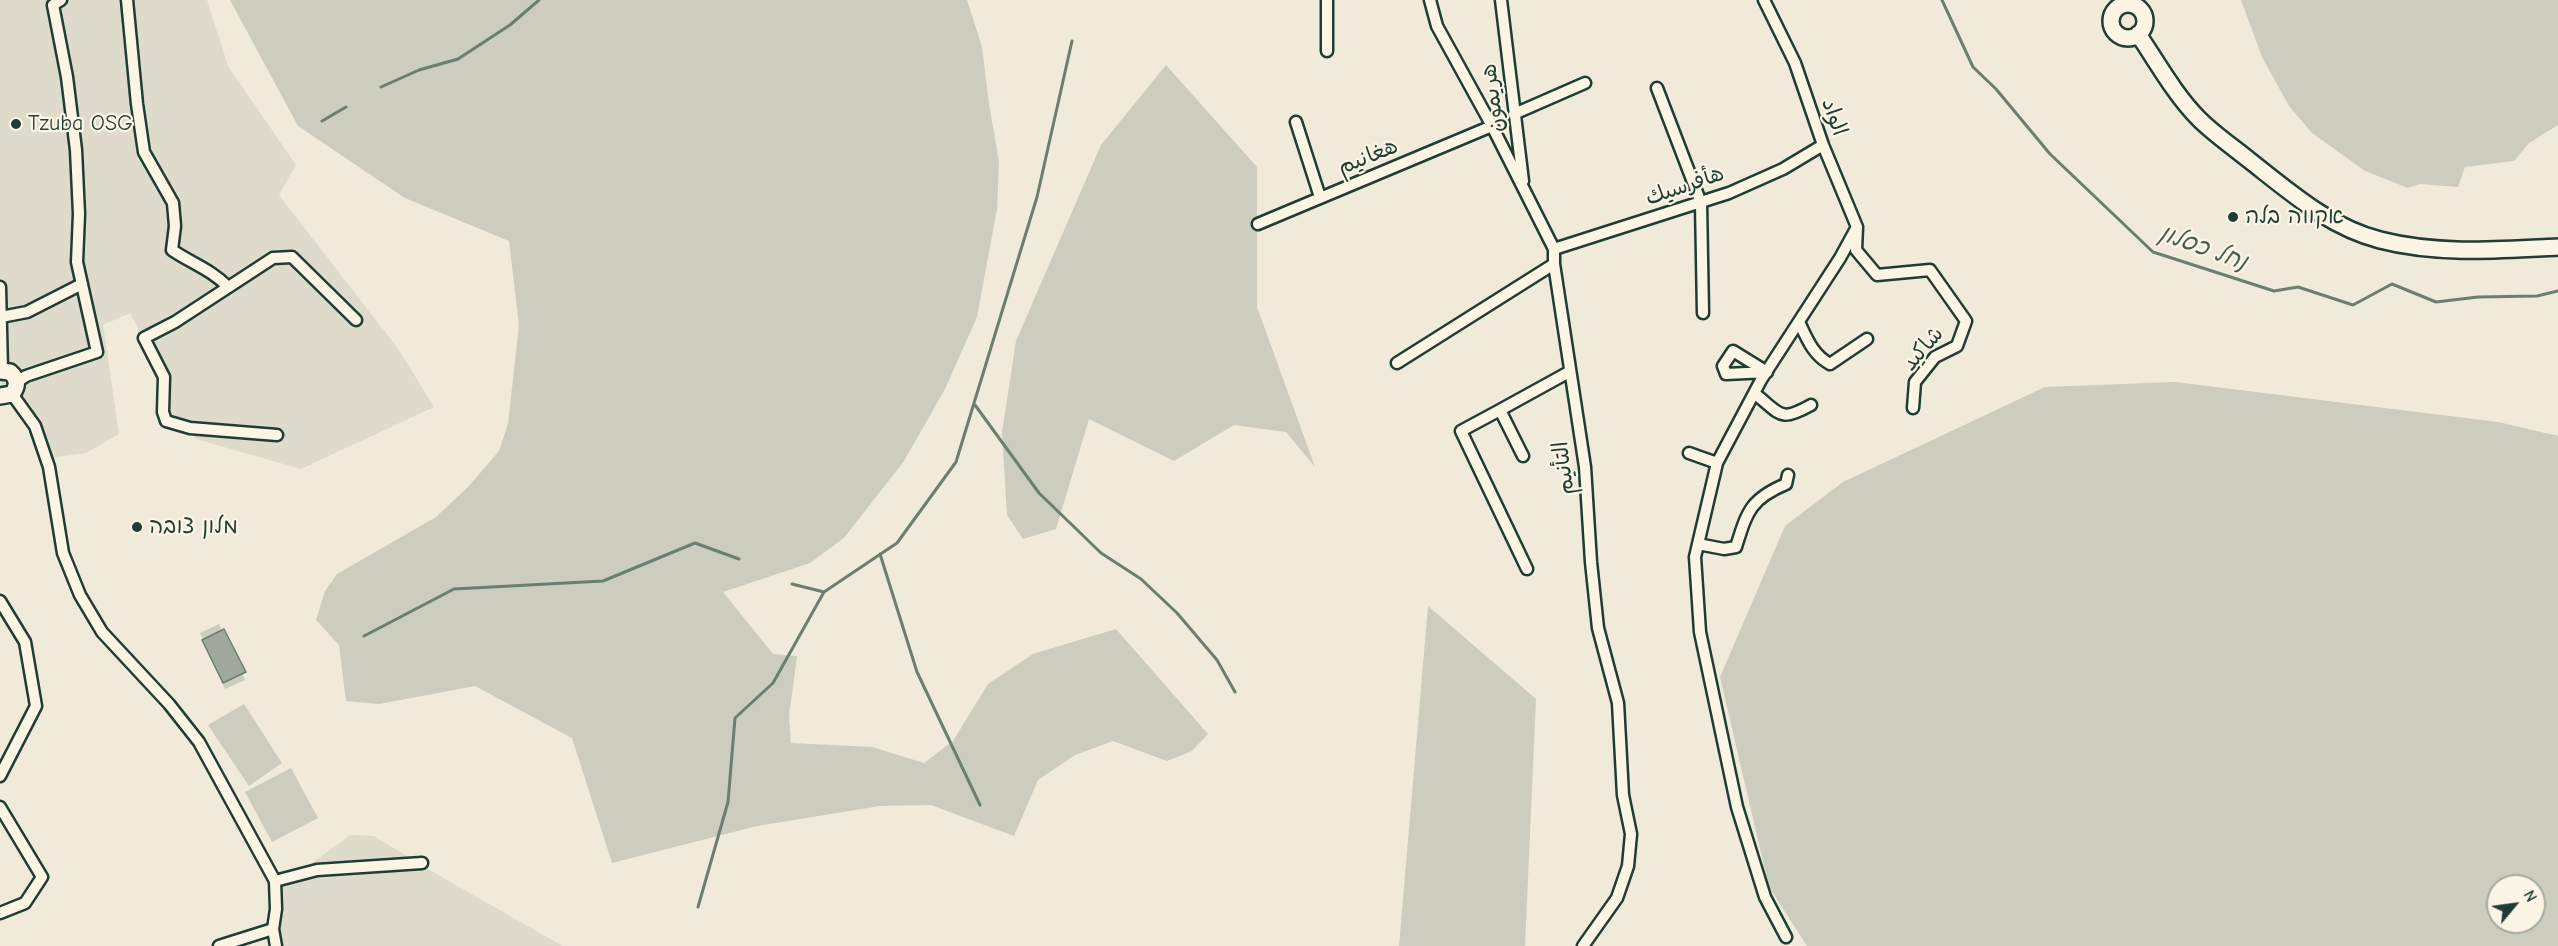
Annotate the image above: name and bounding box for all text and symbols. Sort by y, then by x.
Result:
street label: هريمون [1476,62,1510,134]
street label: الواد [1815,95,1853,139]
place label: Tzuba OSG [28,111,133,137]
marker: Tzuba OSG [9,117,23,131]
street label: هغانيم [1334,133,1402,181]
street label: هأفرسيك [1642,160,1728,212]
place label: אקווה בלה [2245,204,2344,230]
marker: אקווה בלה [2226,210,2240,224]
water label: נחל כסלון [2155,219,2251,277]
street label: شاكيد [1897,321,1949,377]
street label: التأنيم [1548,440,1580,496]
place label: מלון צובה [149,514,238,540]
marker: מלון צובה [130,520,144,534]
north arrow [2486,874,2546,934]
text: N [2520,887,2540,905]

